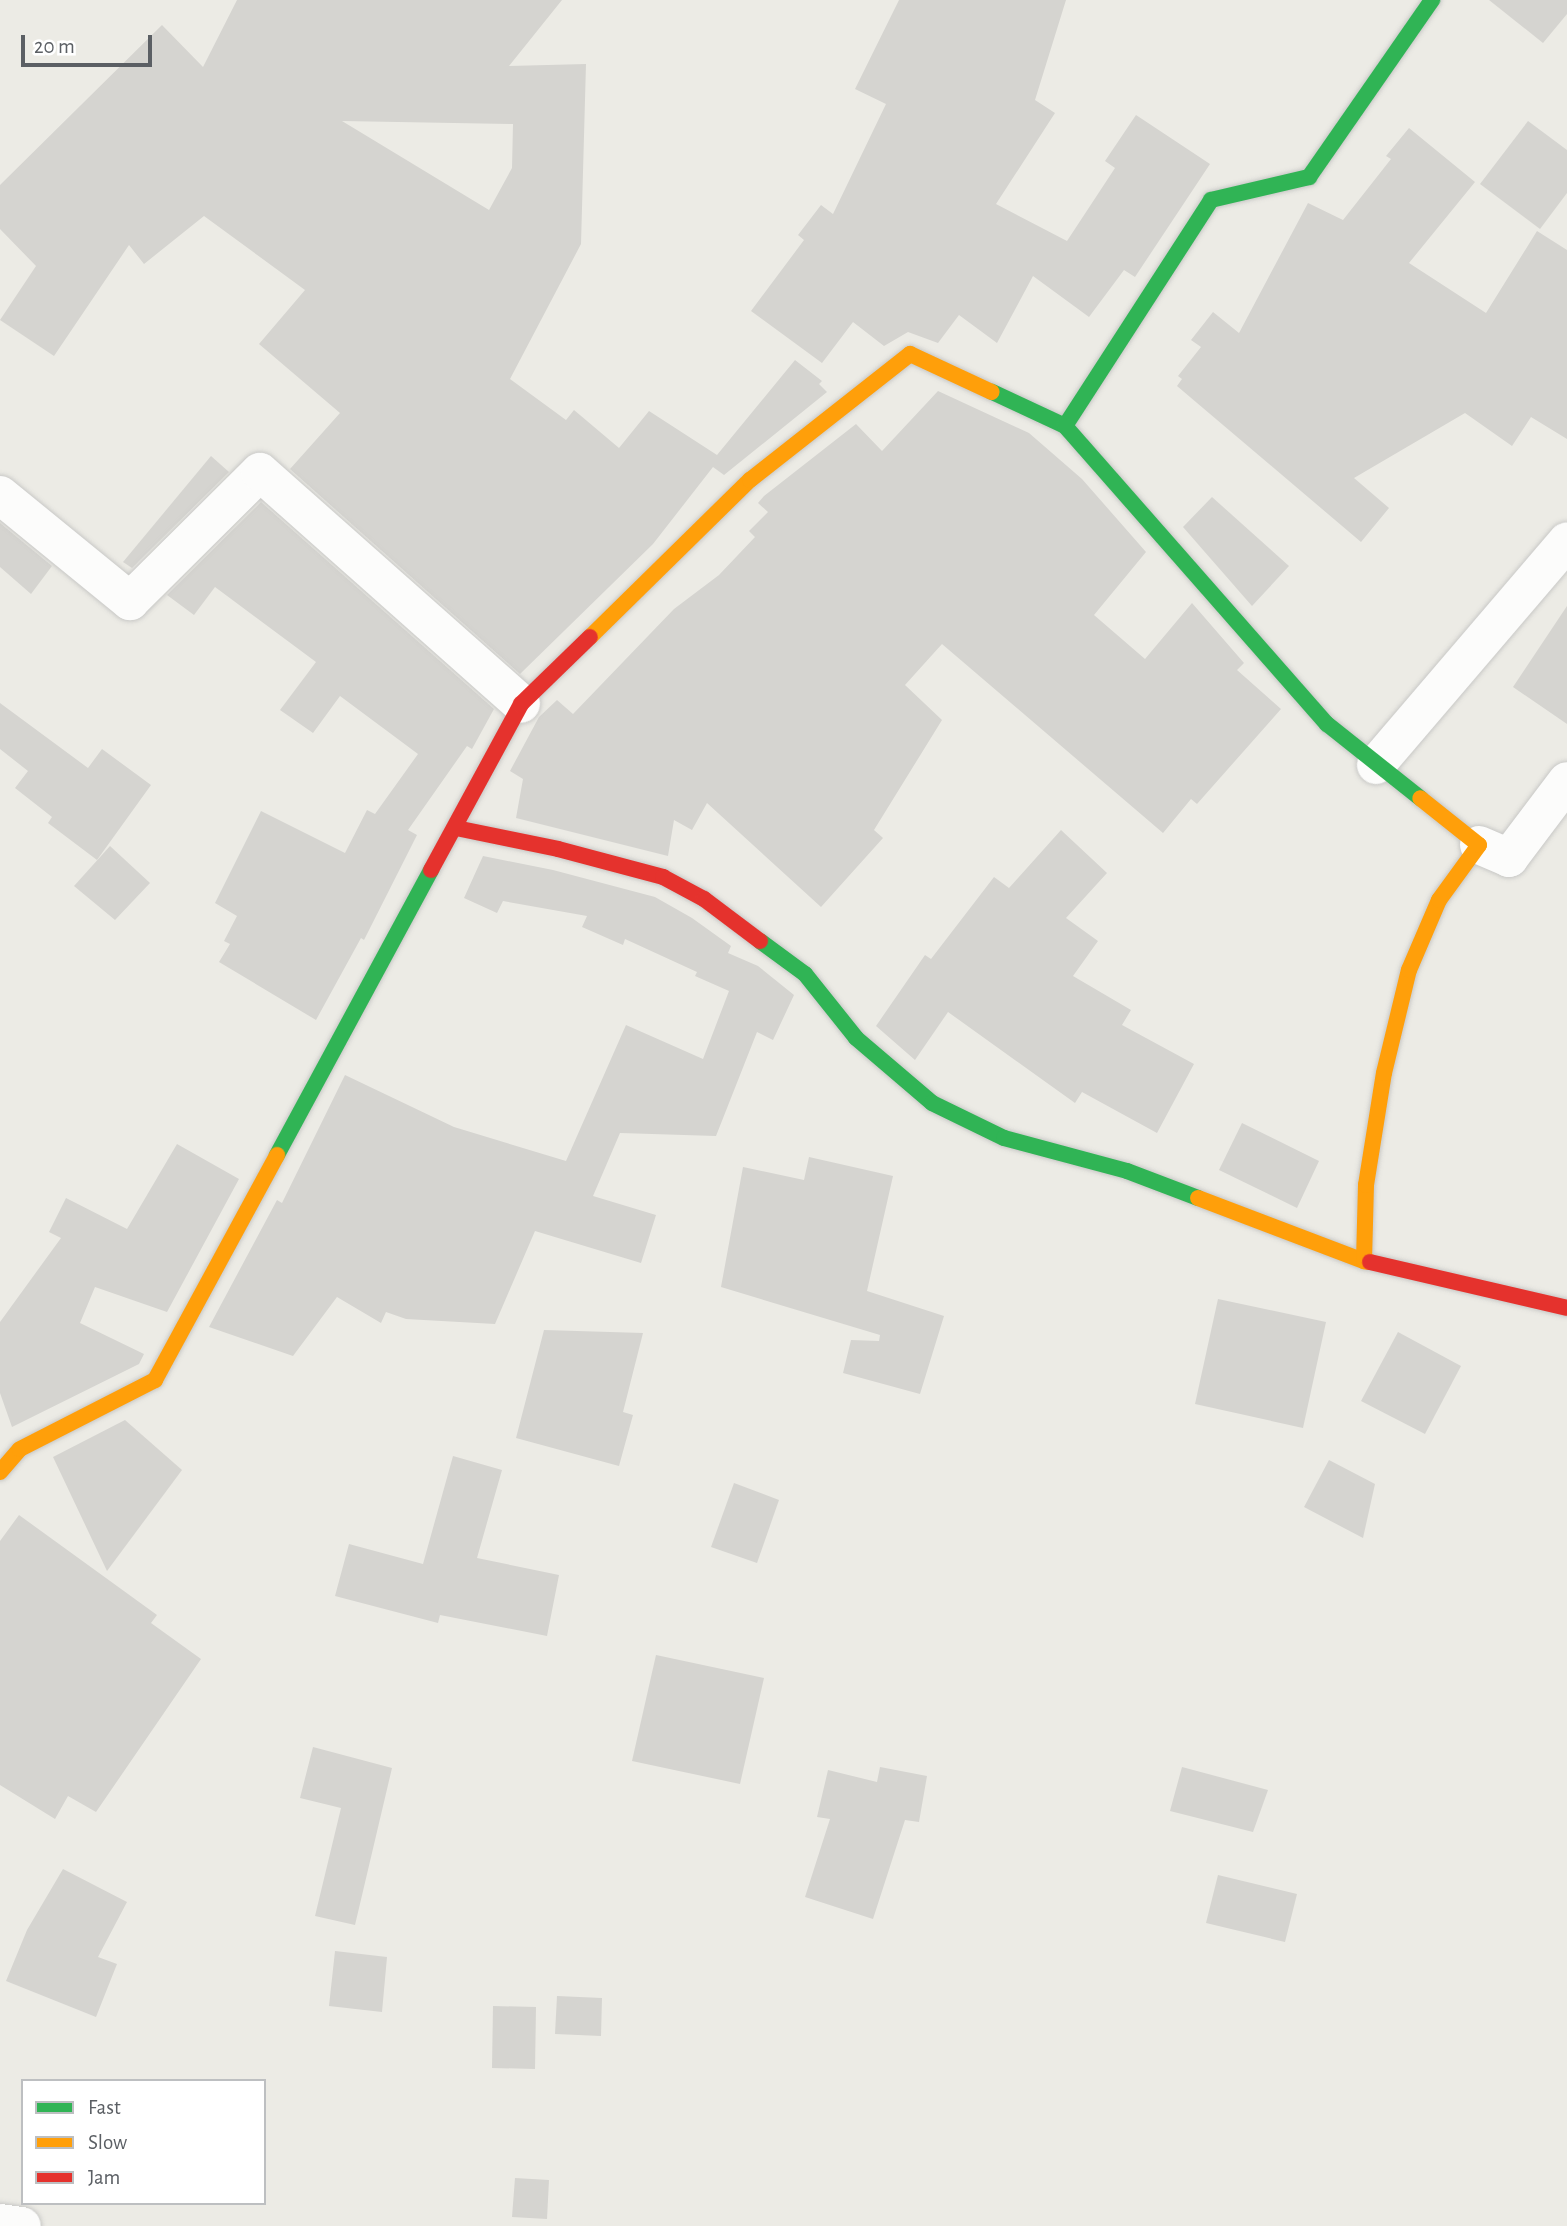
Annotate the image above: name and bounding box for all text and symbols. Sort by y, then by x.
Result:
scale bar [24,21,156,65]
text: 20 m [34,36,75,57]
legend [21,2079,266,2205]
text: Fast [88,2097,121,2118]
text: Slow [88,2132,127,2153]
text: Jam [88,2167,120,2188]

